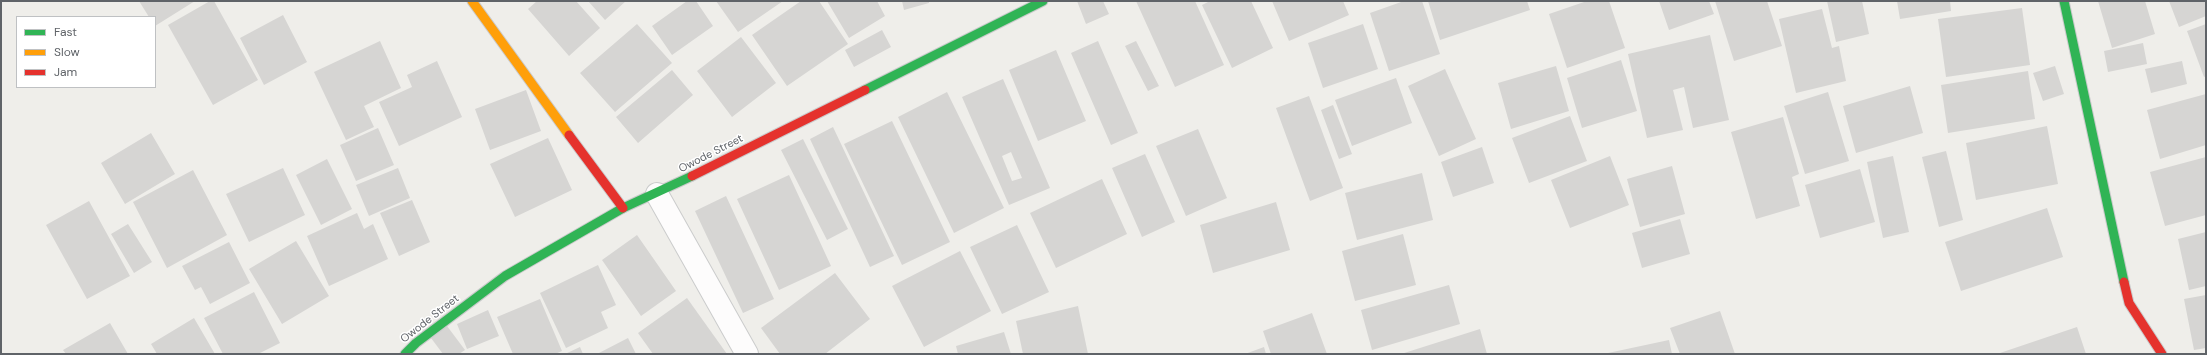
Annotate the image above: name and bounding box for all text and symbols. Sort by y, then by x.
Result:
legend [16,16,156,88]
text: Fast [54,24,77,40]
text: Slow [54,44,80,60]
text: Jam [54,64,77,80]
street label: Owode Street [677,132,745,176]
street label: Owode Street [398,292,462,346]

